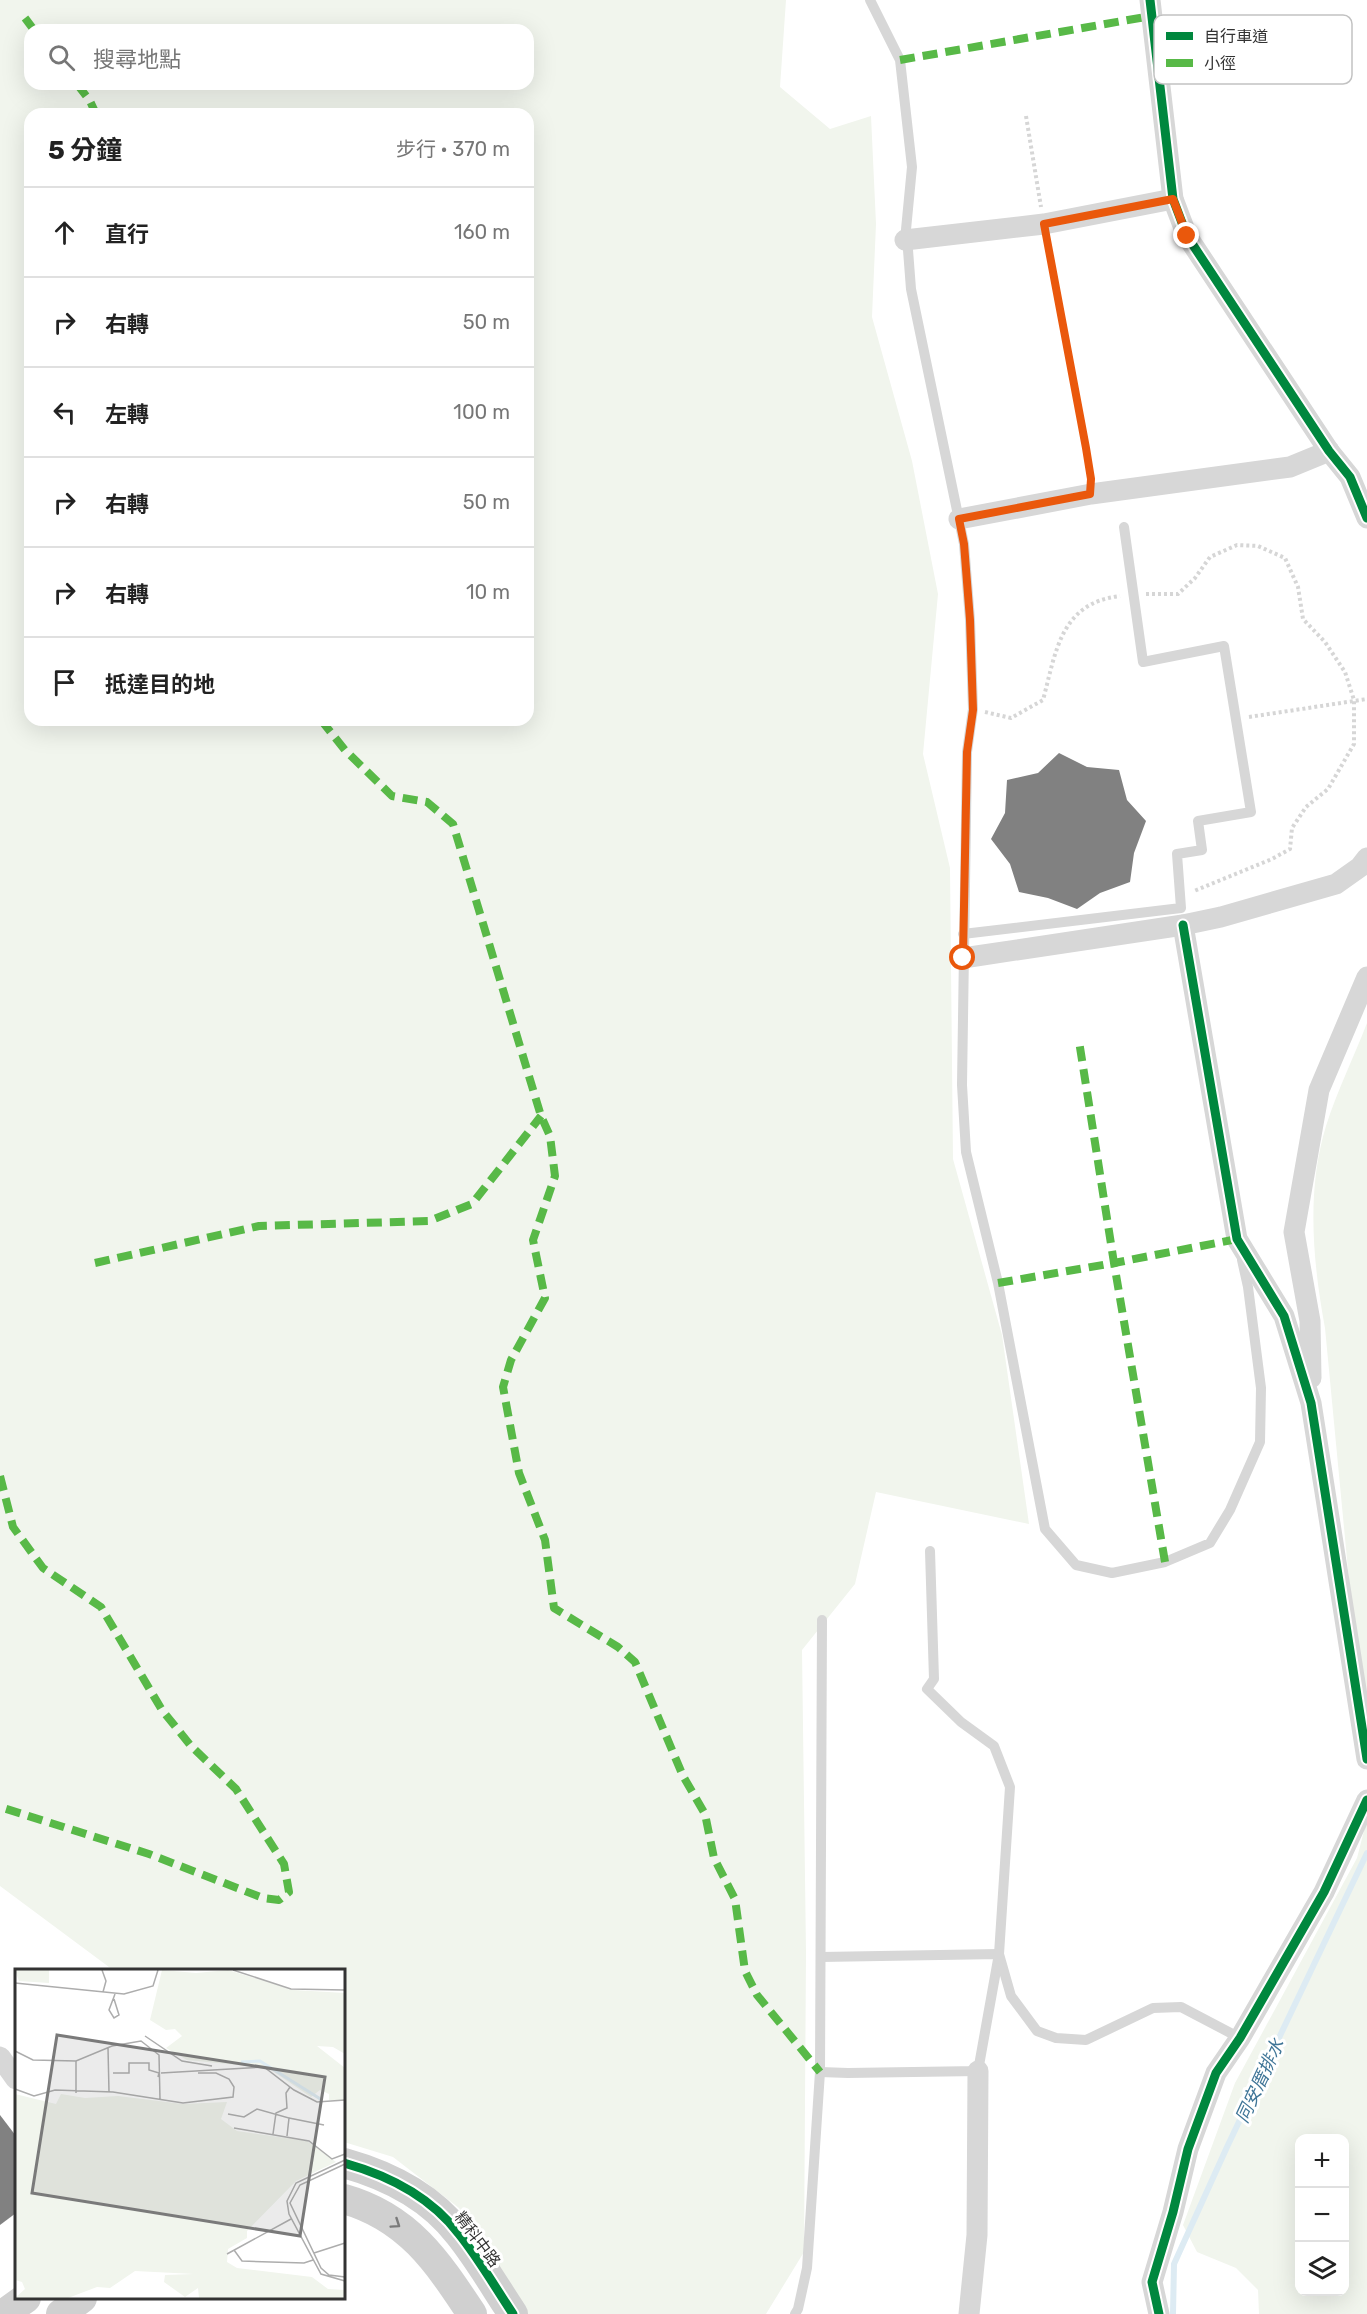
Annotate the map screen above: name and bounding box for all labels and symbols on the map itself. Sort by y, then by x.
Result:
legend [1154,15,1352,84]
text: 自行車道 [1204,27,1268,46]
text: 小徑 [1204,54,1236,73]
route end [1173,222,1199,248]
route start [949,944,975,970]
inset map [15,1969,345,2299]
water label: 同安厝排水 [1231,2035,1289,2126]
street label: 精科中路 [451,2208,504,2271]
one-way arrow [389,2217,400,2228]

